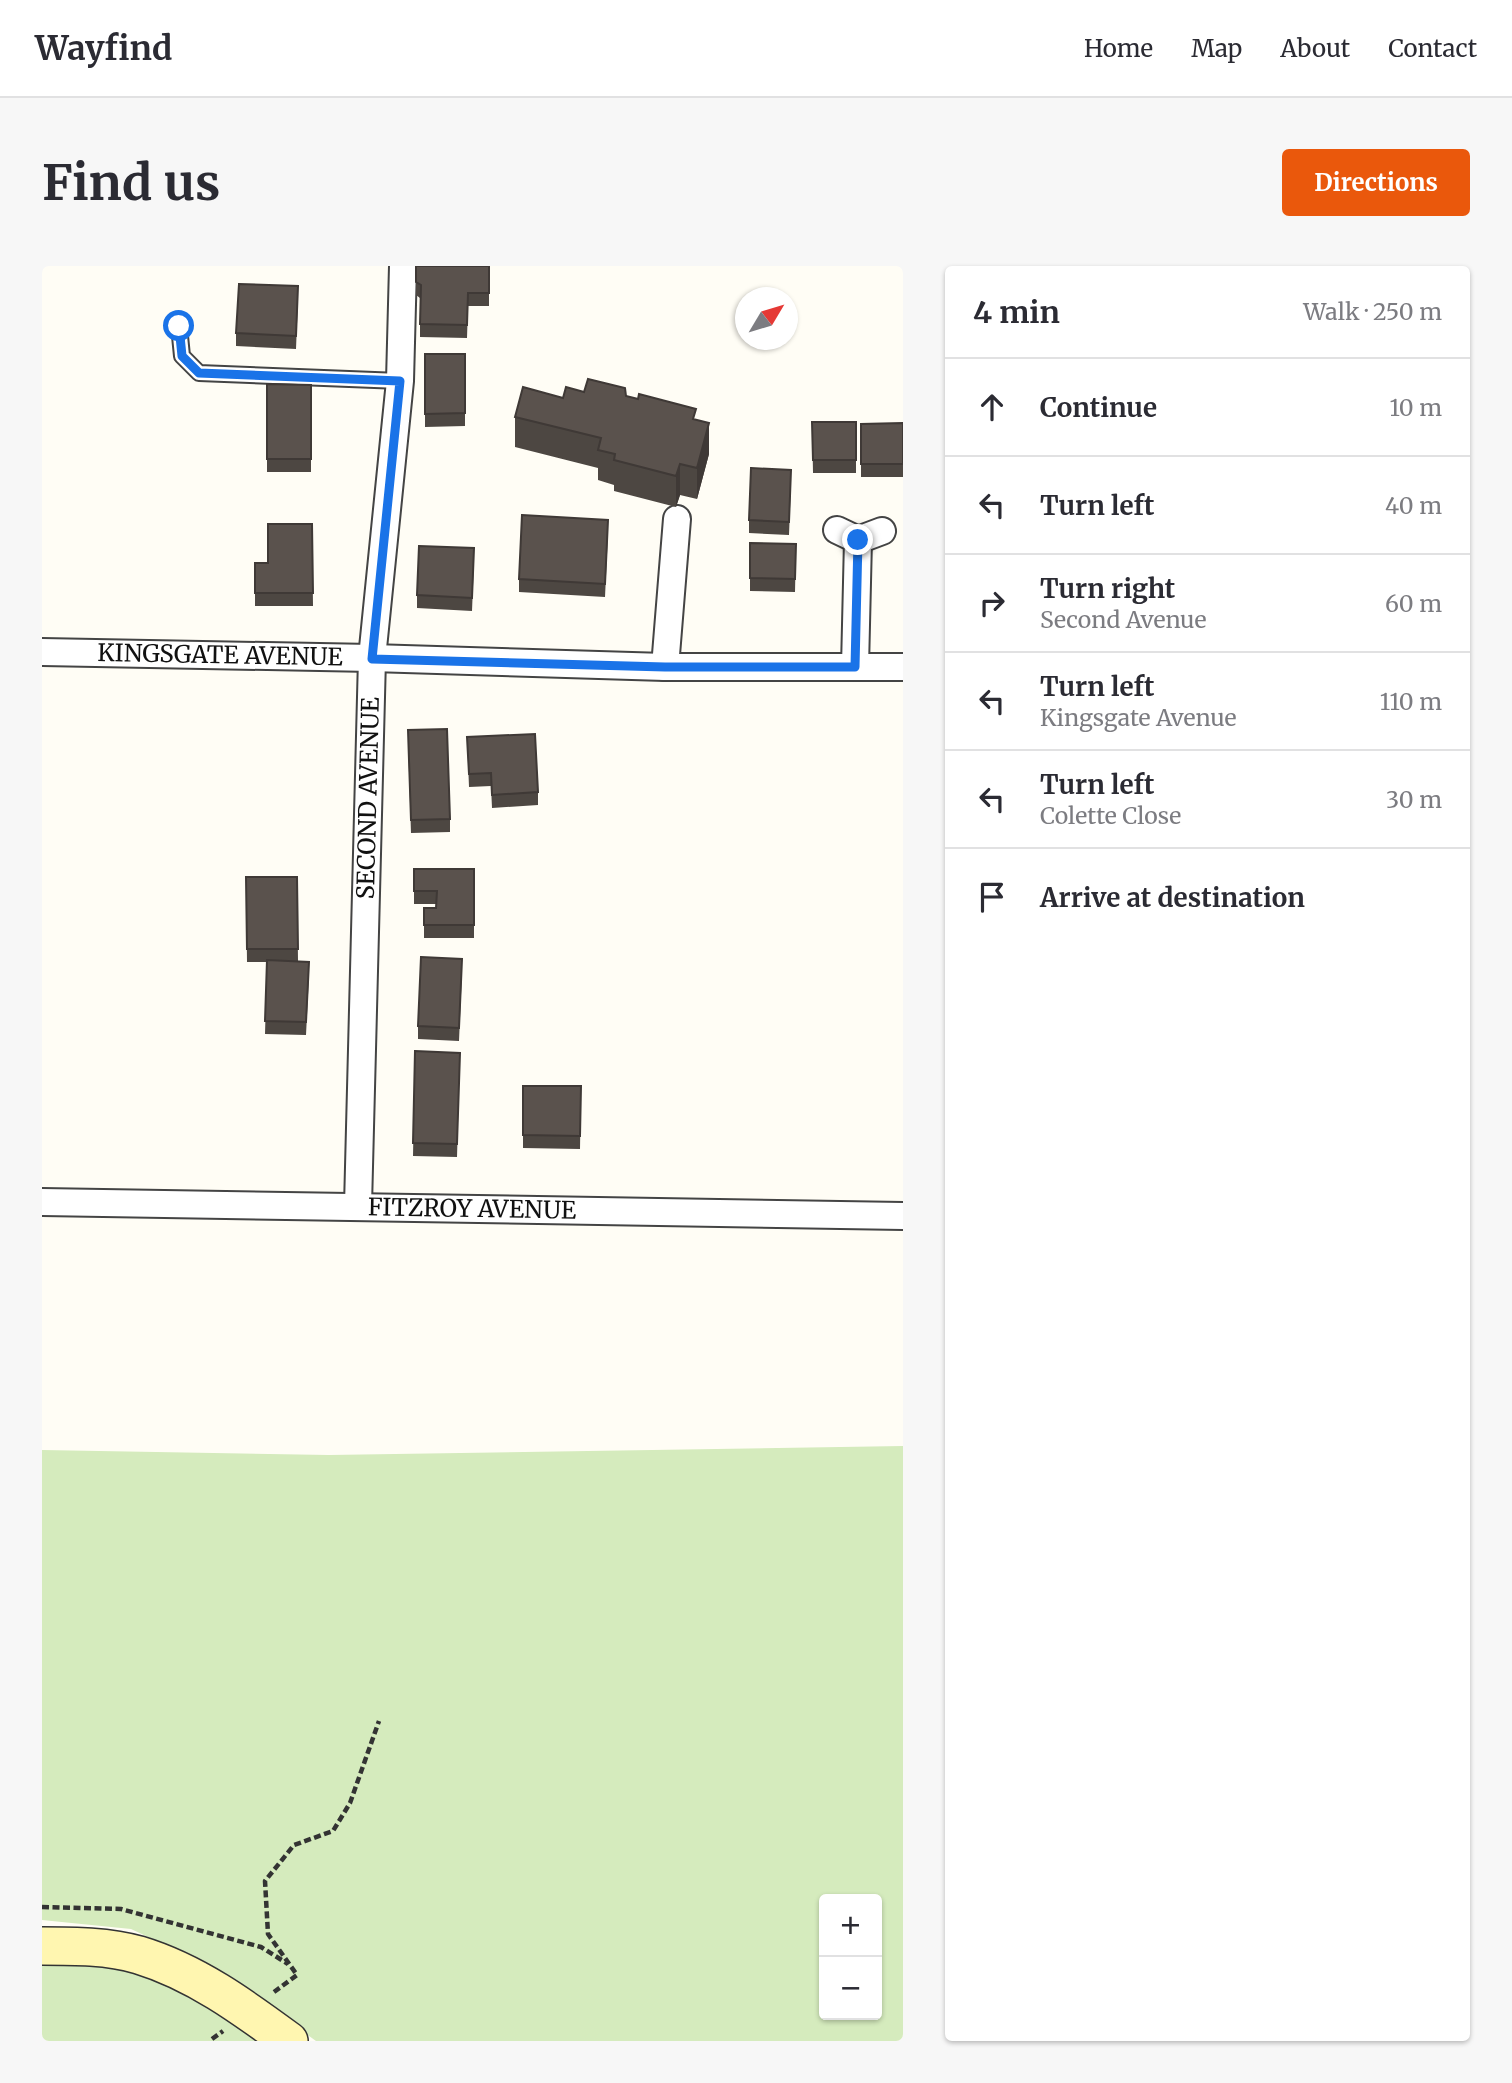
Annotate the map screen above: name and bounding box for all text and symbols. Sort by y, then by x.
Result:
text: Wayfind [35,28,172,69]
text: Home [1084,33,1153,64]
text: Map [1191,33,1242,64]
text: About [1280,33,1350,64]
text: Contact [1388,33,1477,64]
button: Directions [1282,149,1470,216]
text: Find us [42,152,220,213]
north arrow [735,287,798,350]
text: 4 min [973,293,1060,331]
text: Walk · 250 m [1303,297,1442,326]
route start [163,310,194,341]
icon: ahead [973,388,1011,426]
text: Continue [1040,391,1157,424]
text: 10 m [1389,393,1442,422]
icon: left [973,486,1011,524]
text: Turn left [1040,489,1154,522]
text: 40 m [1385,491,1442,520]
route end [842,524,873,555]
text: Turn right [1040,572,1175,605]
icon: right [973,584,1011,622]
text: 60 m [1385,589,1442,618]
text: Second Avenue [1040,605,1206,634]
street label: KINGSGATE AVENUE [97,637,344,672]
text: Turn left [1040,670,1154,703]
icon: left [973,682,1011,720]
text: 110 m [1380,687,1442,716]
street label: SECOND AVENUE [350,696,386,900]
text: Kingsgate Avenue [1040,703,1237,732]
text: Turn left [1040,768,1154,801]
icon: left [973,780,1011,818]
text: 30 m [1386,785,1442,814]
text: Colette Close [1040,801,1181,830]
icon: arrive [973,878,1011,916]
text: Arrive at destination [1040,881,1305,914]
street label: FITZROY AVENUE [368,1191,577,1226]
map controls [819,1894,882,2020]
button: + [819,1894,882,1957]
button: − [819,1957,882,2020]

